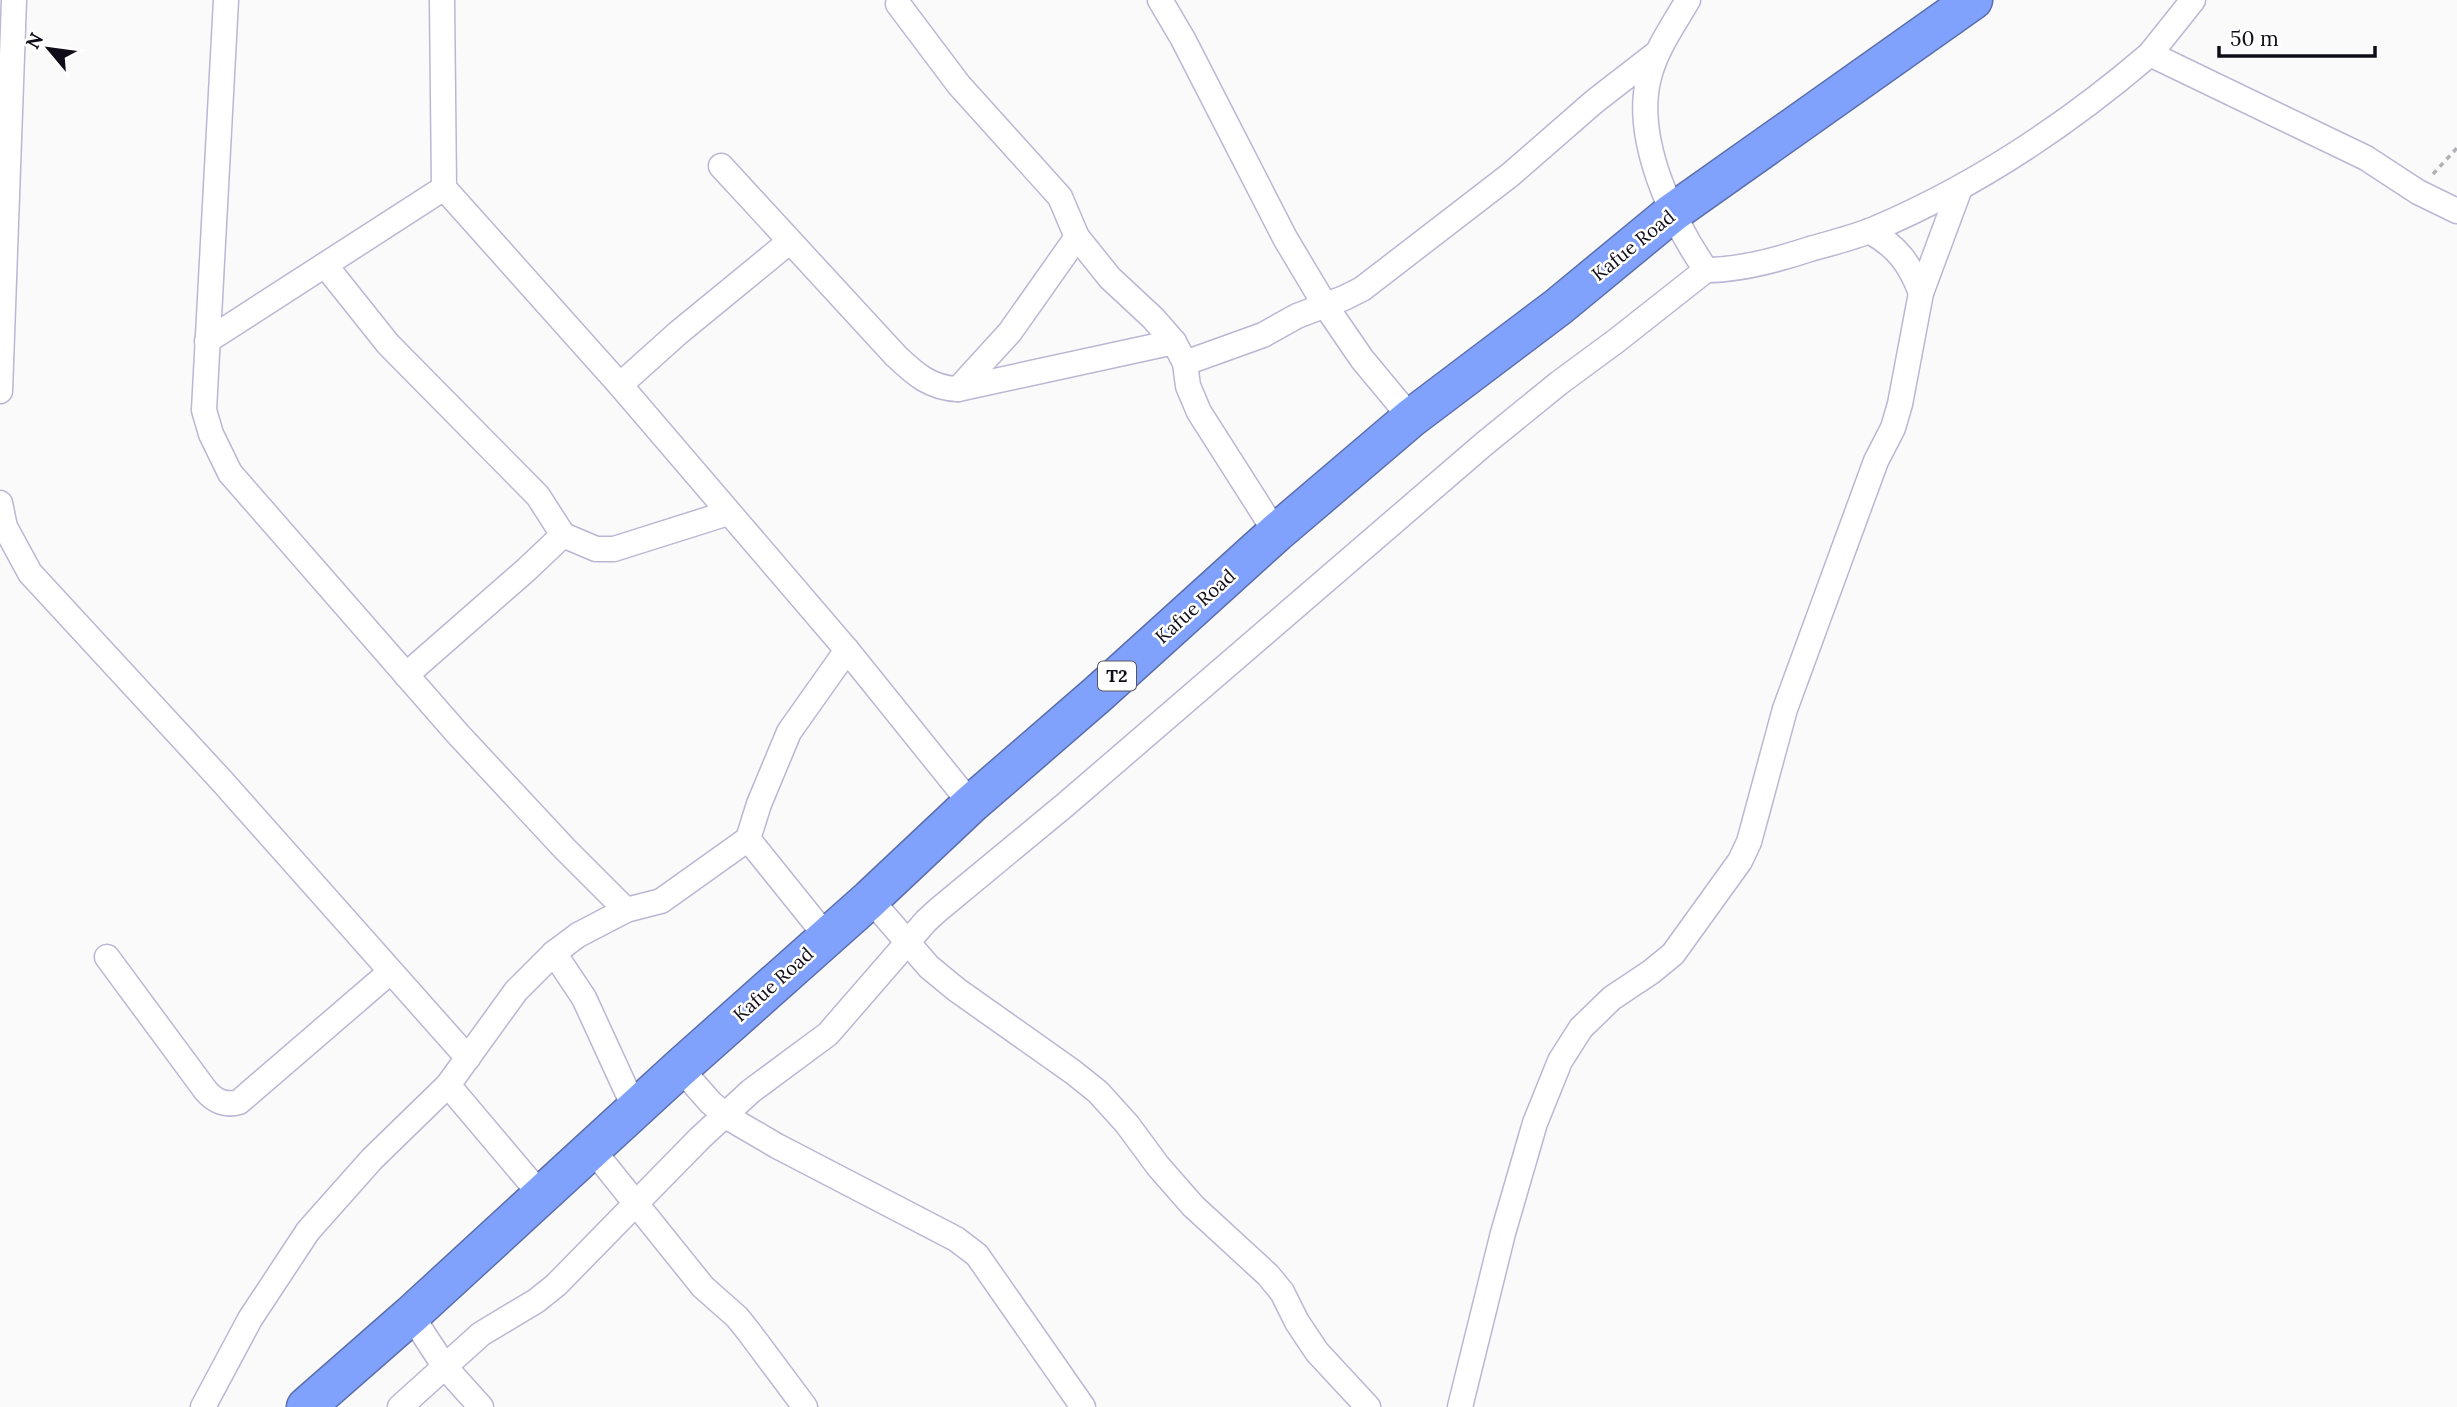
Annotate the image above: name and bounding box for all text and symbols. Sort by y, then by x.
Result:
north arrow [14,14,84,84]
scale bar [2219,14,2375,58]
text: 50 m [2230,25,2279,52]
text: N [20,28,48,53]
street label: Kafue Road [1587,204,1679,286]
street label: Kafue Road [1150,564,1240,648]
road number: T2 [1098,662,1136,690]
street label: Kafue Road [728,942,818,1026]

